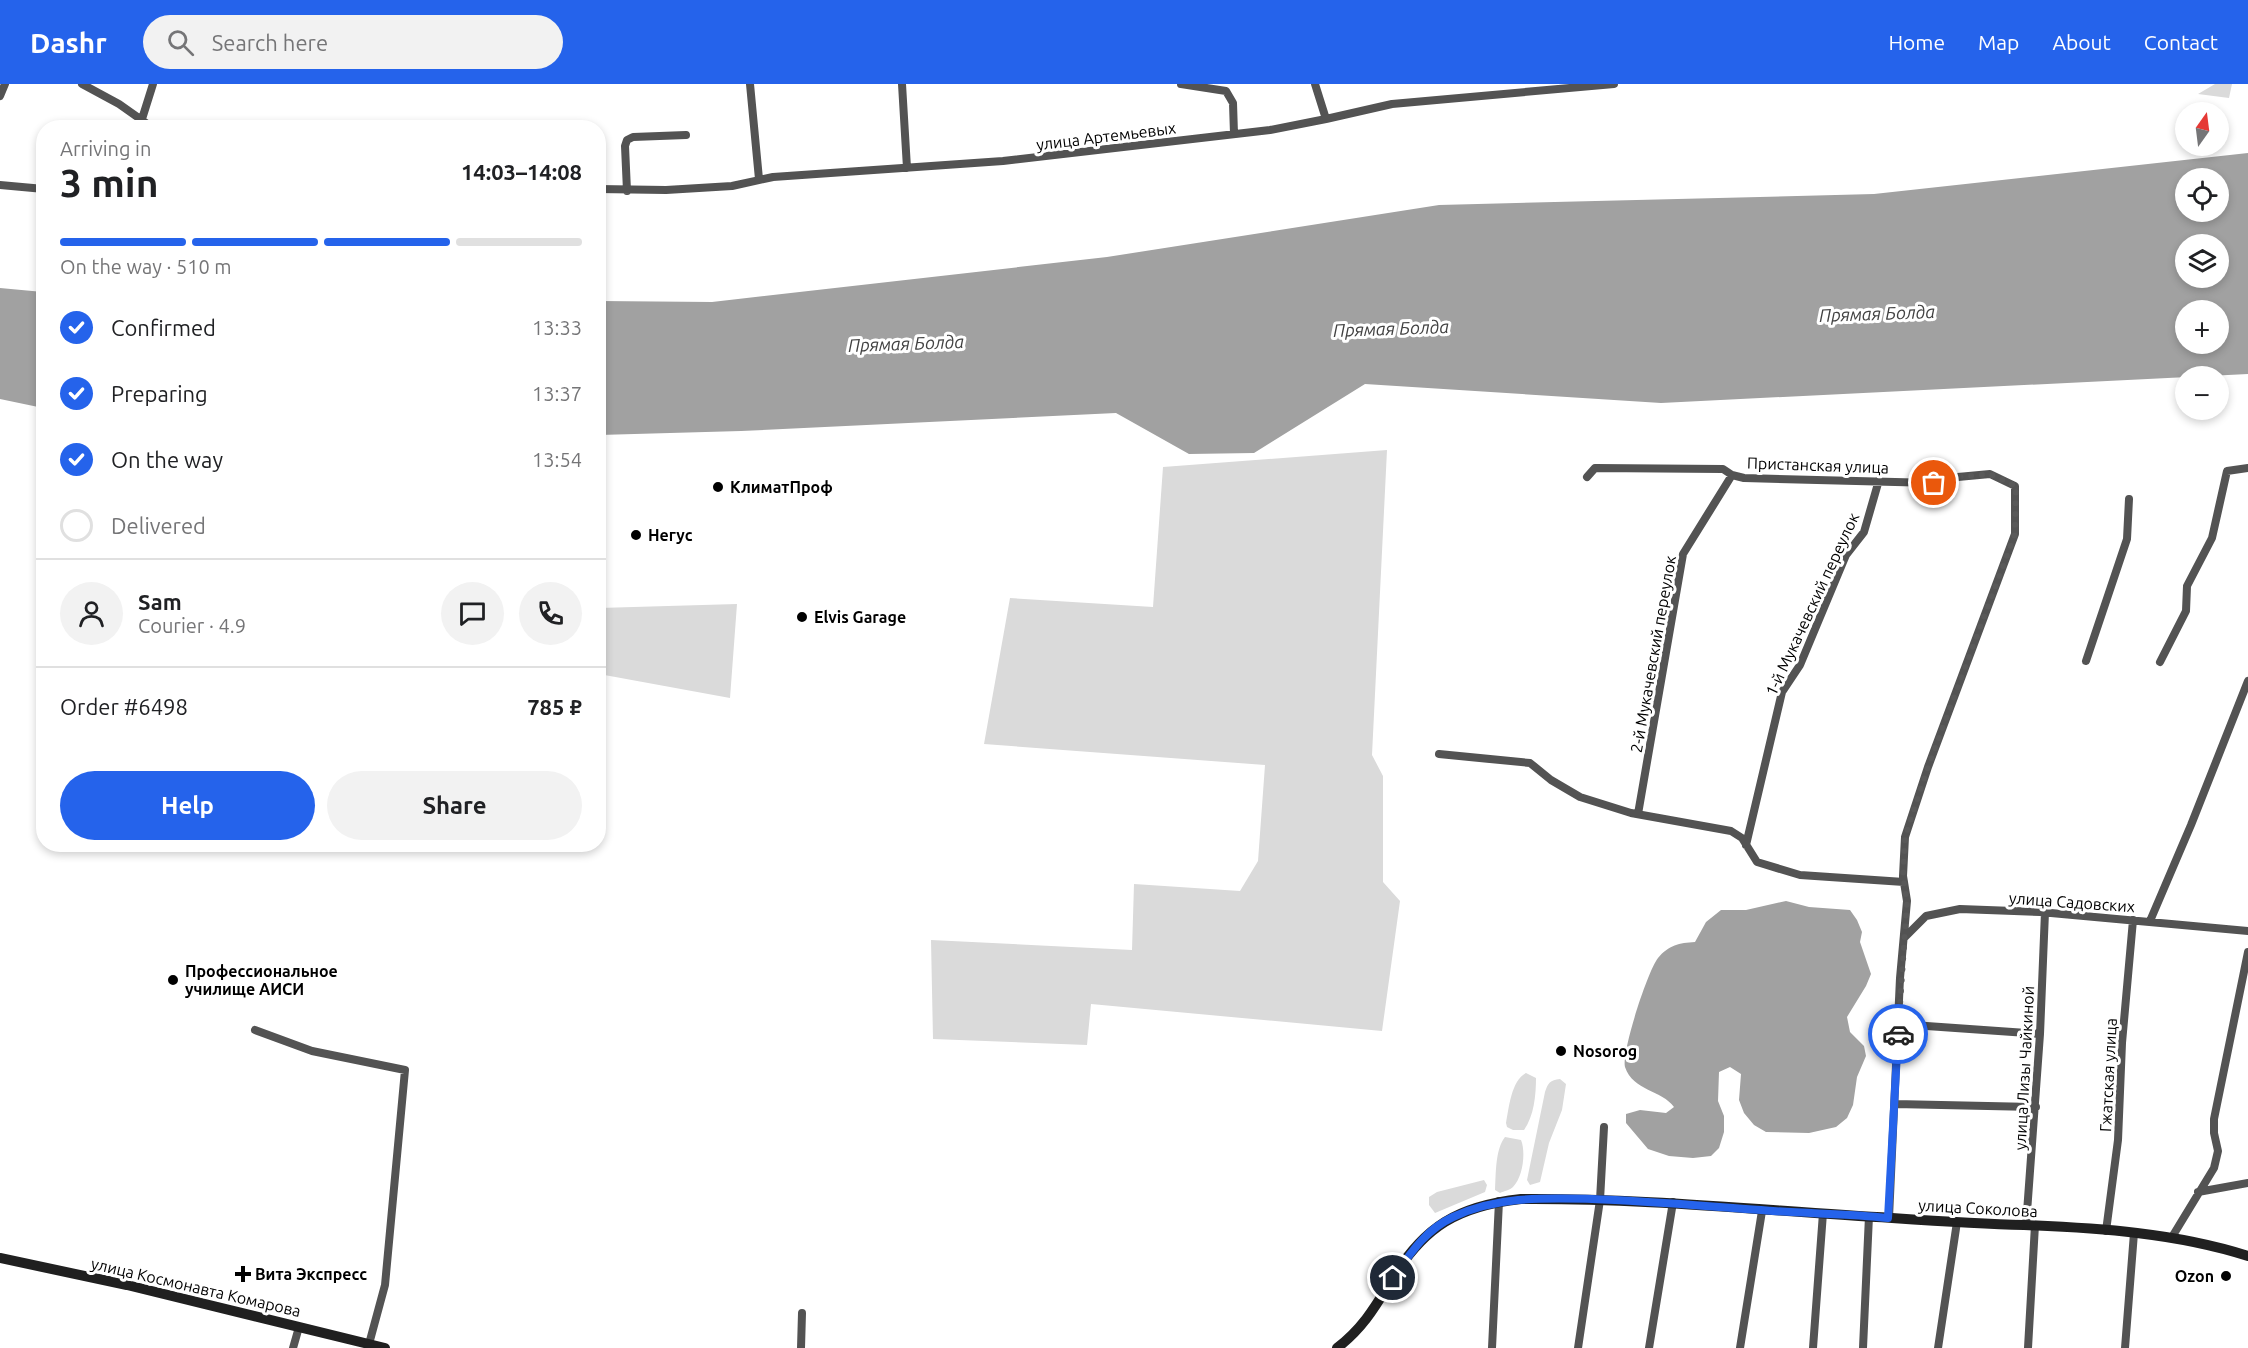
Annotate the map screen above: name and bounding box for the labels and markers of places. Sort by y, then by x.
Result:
pin [1908,457,1959,508]
place label: КлиматПроф [730,478,833,496]
marker: КлиматПроф [711,480,725,494]
place label: Негус [648,526,693,544]
marker: Негус [629,528,643,542]
place label: Elvis Garage [814,608,906,626]
marker: Elvis Garage [795,610,809,624]
place label: Профессиональное училище АИСИ [185,962,338,998]
marker: Профессиональное училище АИСИ [166,973,180,987]
place label: Nosorog [1573,1042,1637,1060]
marker: Nosorog [1554,1044,1568,1058]
pin [1367,1252,1418,1303]
place label: Вита Экспресс [255,1265,367,1283]
marker: Вита Экспресс [236,1267,250,1281]
place label: Ozon [2175,1267,2214,1285]
marker: Ozon [2219,1269,2233,1283]

